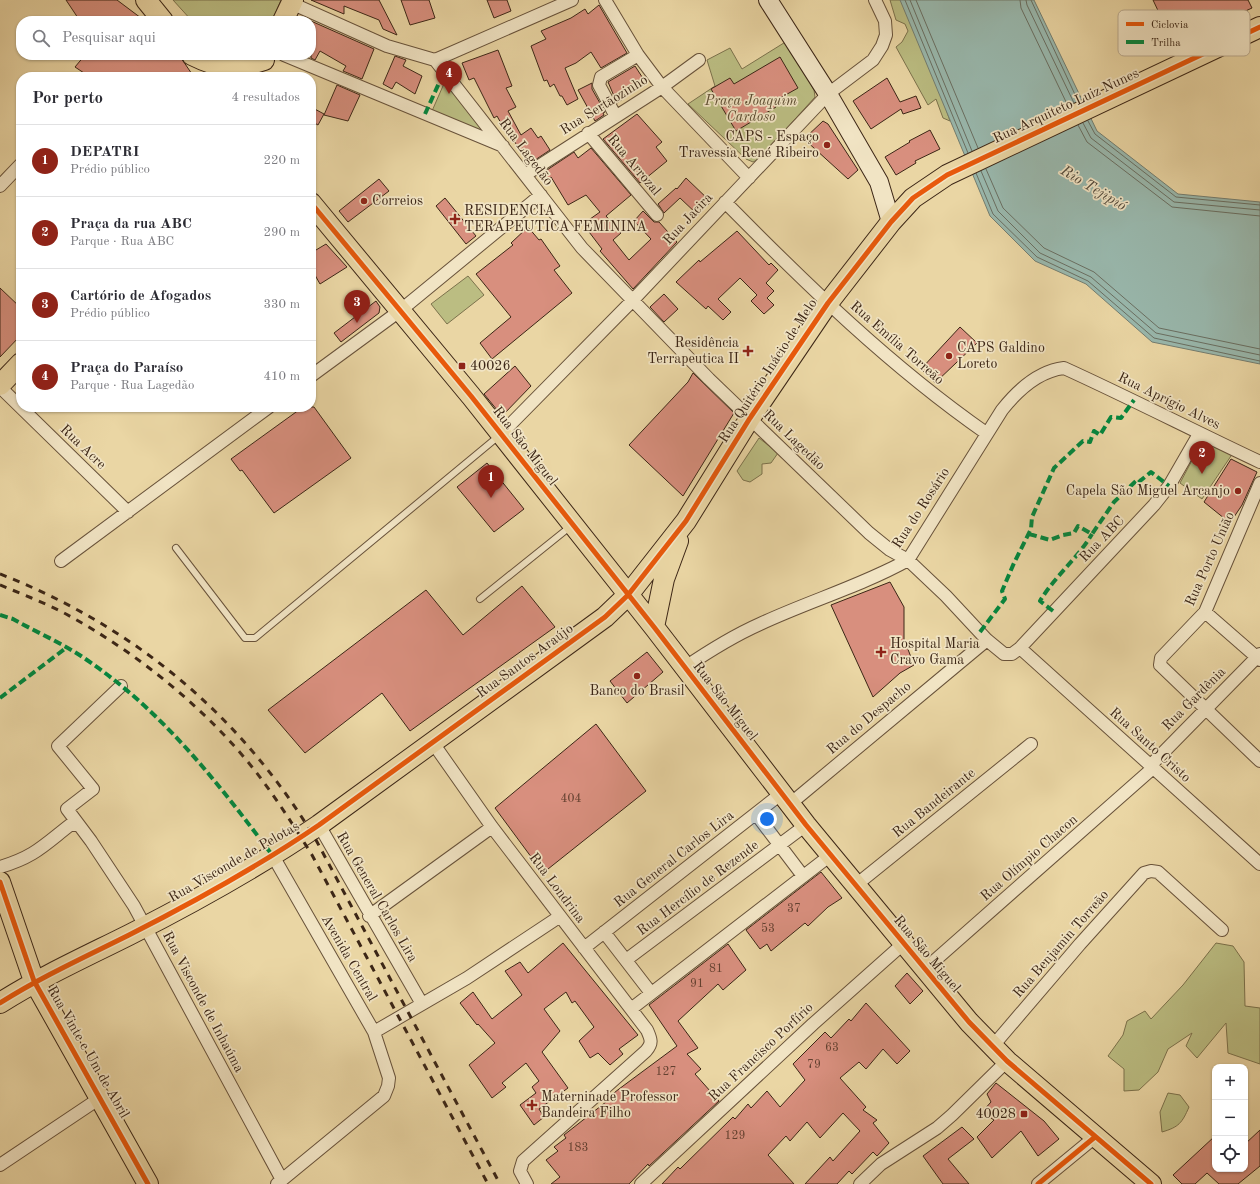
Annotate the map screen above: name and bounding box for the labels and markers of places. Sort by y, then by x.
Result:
pin: 4 [436,61,462,94]
place label: CAPS - Espaço Travessia René Ribeiro [679,130,819,160]
marker: CAPS - Espaço Travessia René Ribeiro [822,140,832,150]
place label: Correios [372,194,423,208]
marker: Correios [359,196,369,206]
place label: RESIDENCIA TERAPEUTICA FEMININA [464,204,647,234]
marker: RESIDENCIA TERAPEUTICA FEMININA [449,213,461,225]
pin: 3 [344,290,370,323]
place label: Residência Terrapeutica II [647,336,739,366]
place label: CAPS Galdino Loreto [957,341,1045,371]
marker: Residência Terrapeutica II [742,345,754,357]
marker: CAPS Galdino Loreto [944,351,954,361]
place label: 40026 [470,359,511,373]
marker: 40026 [457,361,467,371]
pin: 2 [1189,441,1215,474]
pin: 1 [478,465,504,498]
place label: Capela São Miguel Arcanjo [1066,484,1230,498]
marker: Capela São Miguel Arcanjo [1233,486,1243,496]
place label: Hospital Maria Cravo Gama [890,637,980,667]
marker: Hospital Maria Cravo Gama [875,646,887,658]
marker: Banco do Brasil [632,671,642,681]
place label: Banco do Brasil [589,684,685,698]
place label: Materninade Professor Bandeira Filho [541,1090,679,1120]
marker: Materninade Professor Bandeira Filho [526,1099,538,1111]
place label: 40028 [975,1107,1016,1121]
marker: 40028 [1019,1109,1029,1119]

